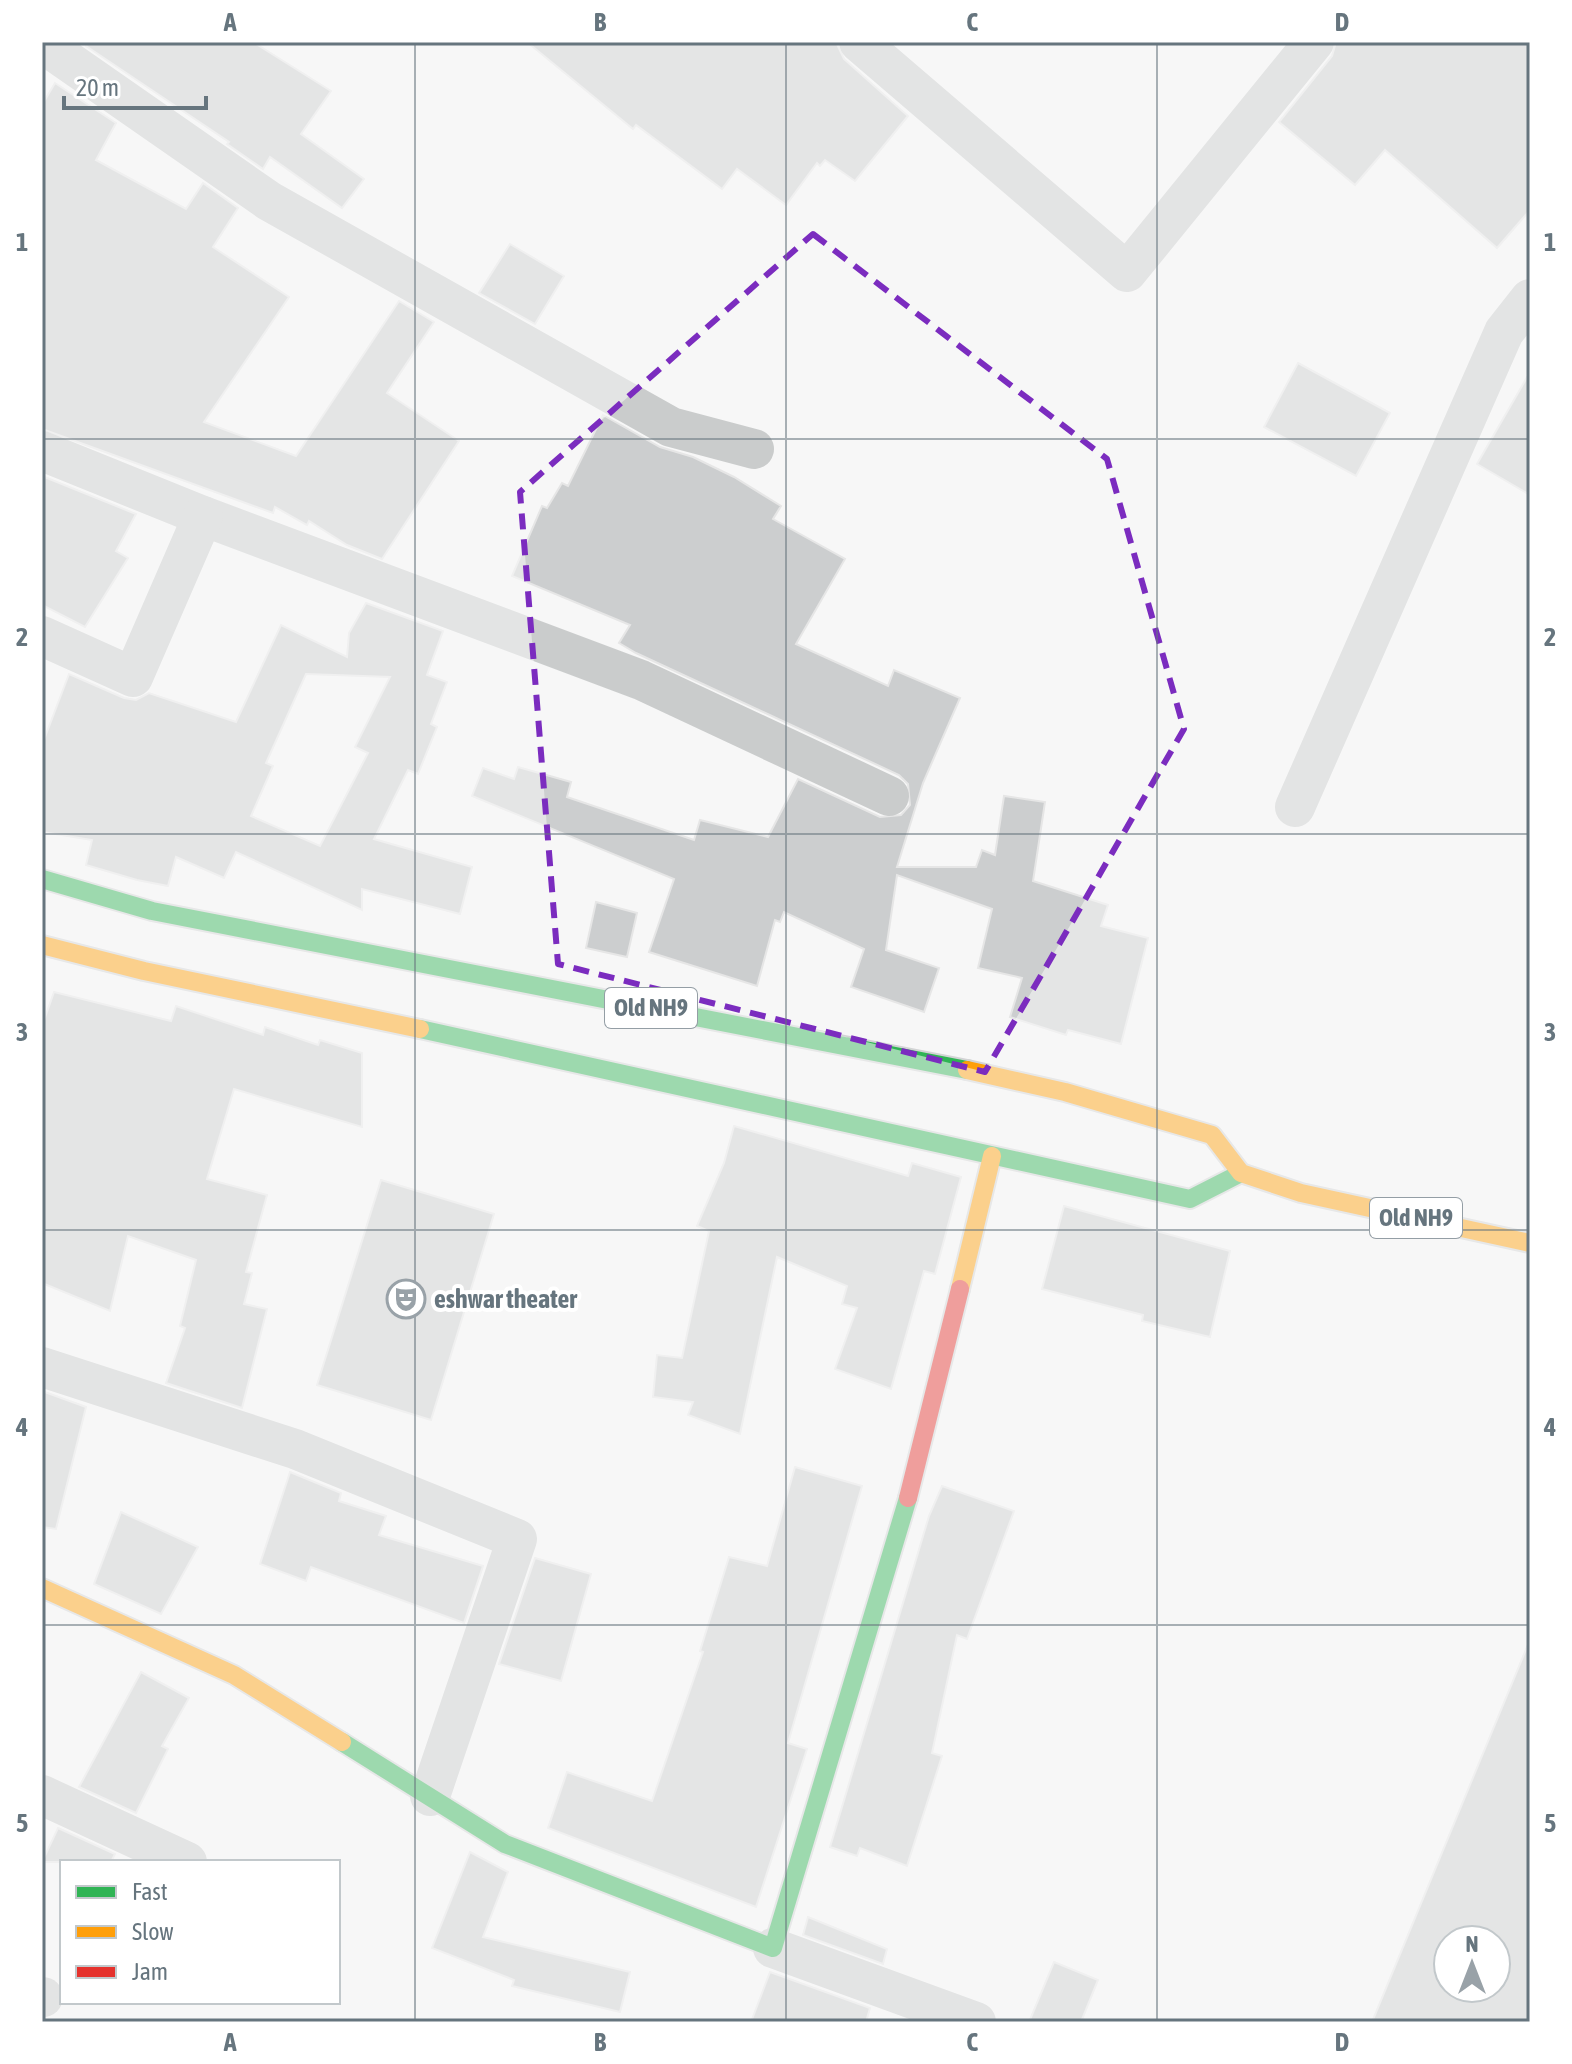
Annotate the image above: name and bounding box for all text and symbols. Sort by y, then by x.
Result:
text: A [223,7,237,37]
text: B [594,7,607,37]
text: C [966,7,978,37]
text: D [1335,7,1349,37]
scale bar [64,60,206,110]
text: 20 m [76,74,119,101]
text: 1 [16,227,28,257]
text: 1 [1544,227,1556,257]
text: 2 [16,622,28,652]
text: 2 [1544,622,1556,652]
road number: Old NH9 [605,988,697,1028]
text: 3 [16,1017,28,1047]
text: 3 [1544,1017,1556,1047]
road number: Old NH9 [1370,1198,1462,1238]
theatre icon: eshwar theater [385,1278,427,1320]
place label: eshwar theater [434,1284,578,1314]
text: 4 [15,1412,28,1442]
text: 4 [1543,1412,1556,1442]
text: 5 [16,1808,28,1838]
text: 5 [1544,1808,1556,1838]
legend [60,1860,340,2004]
text: Fast [132,1878,168,1905]
text: Slow [132,1918,174,1945]
north arrow [1432,1924,1512,2004]
text: N [1466,1931,1478,1957]
text: Jam [132,1958,168,1985]
text: A [223,2027,237,2057]
text: B [594,2027,607,2057]
text: C [966,2027,978,2057]
text: D [1335,2027,1349,2057]

